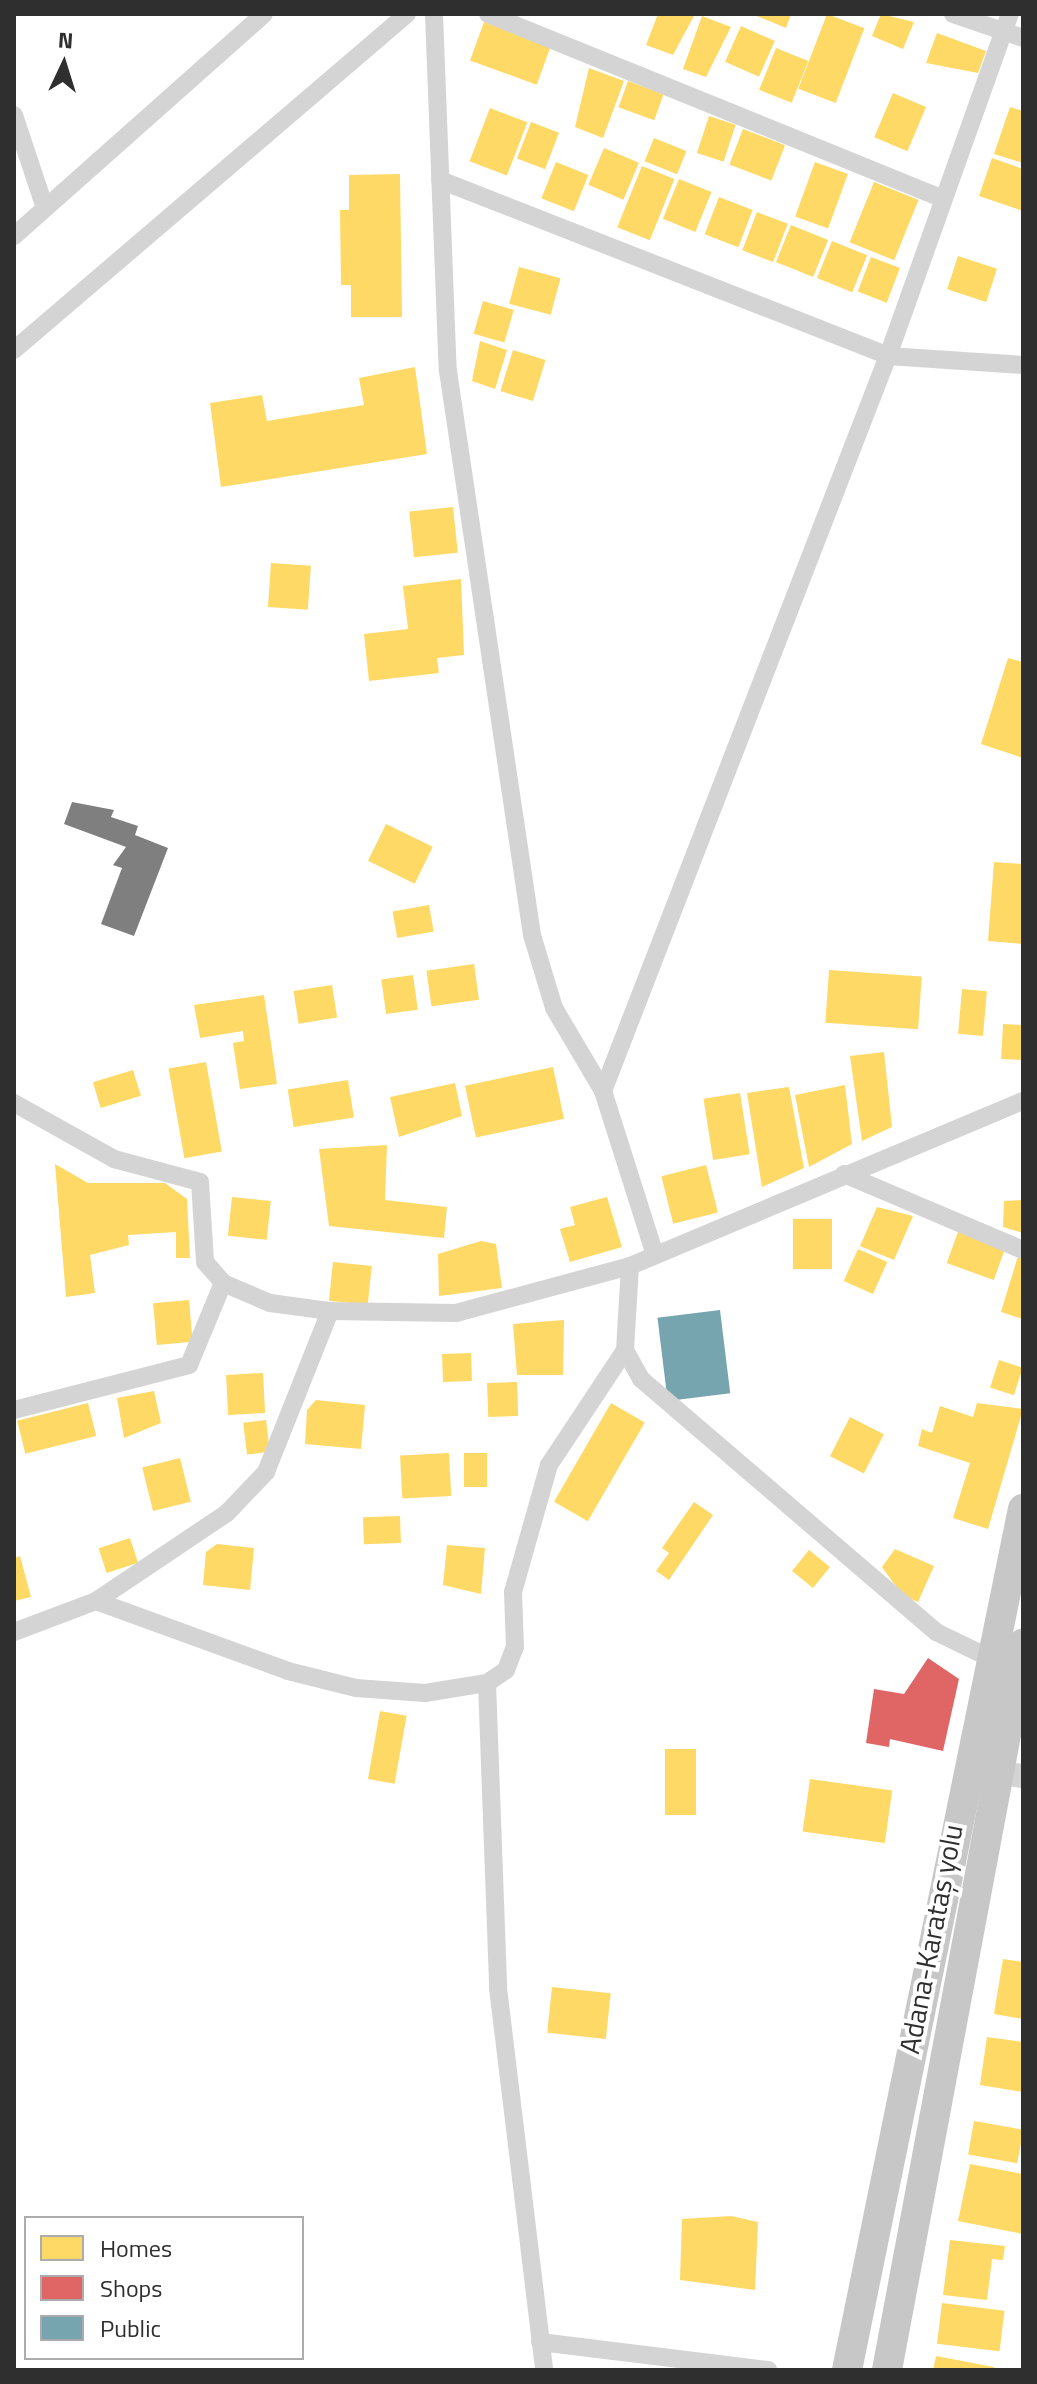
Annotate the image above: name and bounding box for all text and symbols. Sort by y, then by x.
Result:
text: N [57,23,74,58]
north arrow [24,24,104,104]
street label: Adana-Karataş yolu [892,1822,970,2056]
legend [24,2216,304,2360]
text: Homes [100,2230,172,2266]
text: Shops [100,2270,162,2306]
text: Public [100,2310,161,2346]

